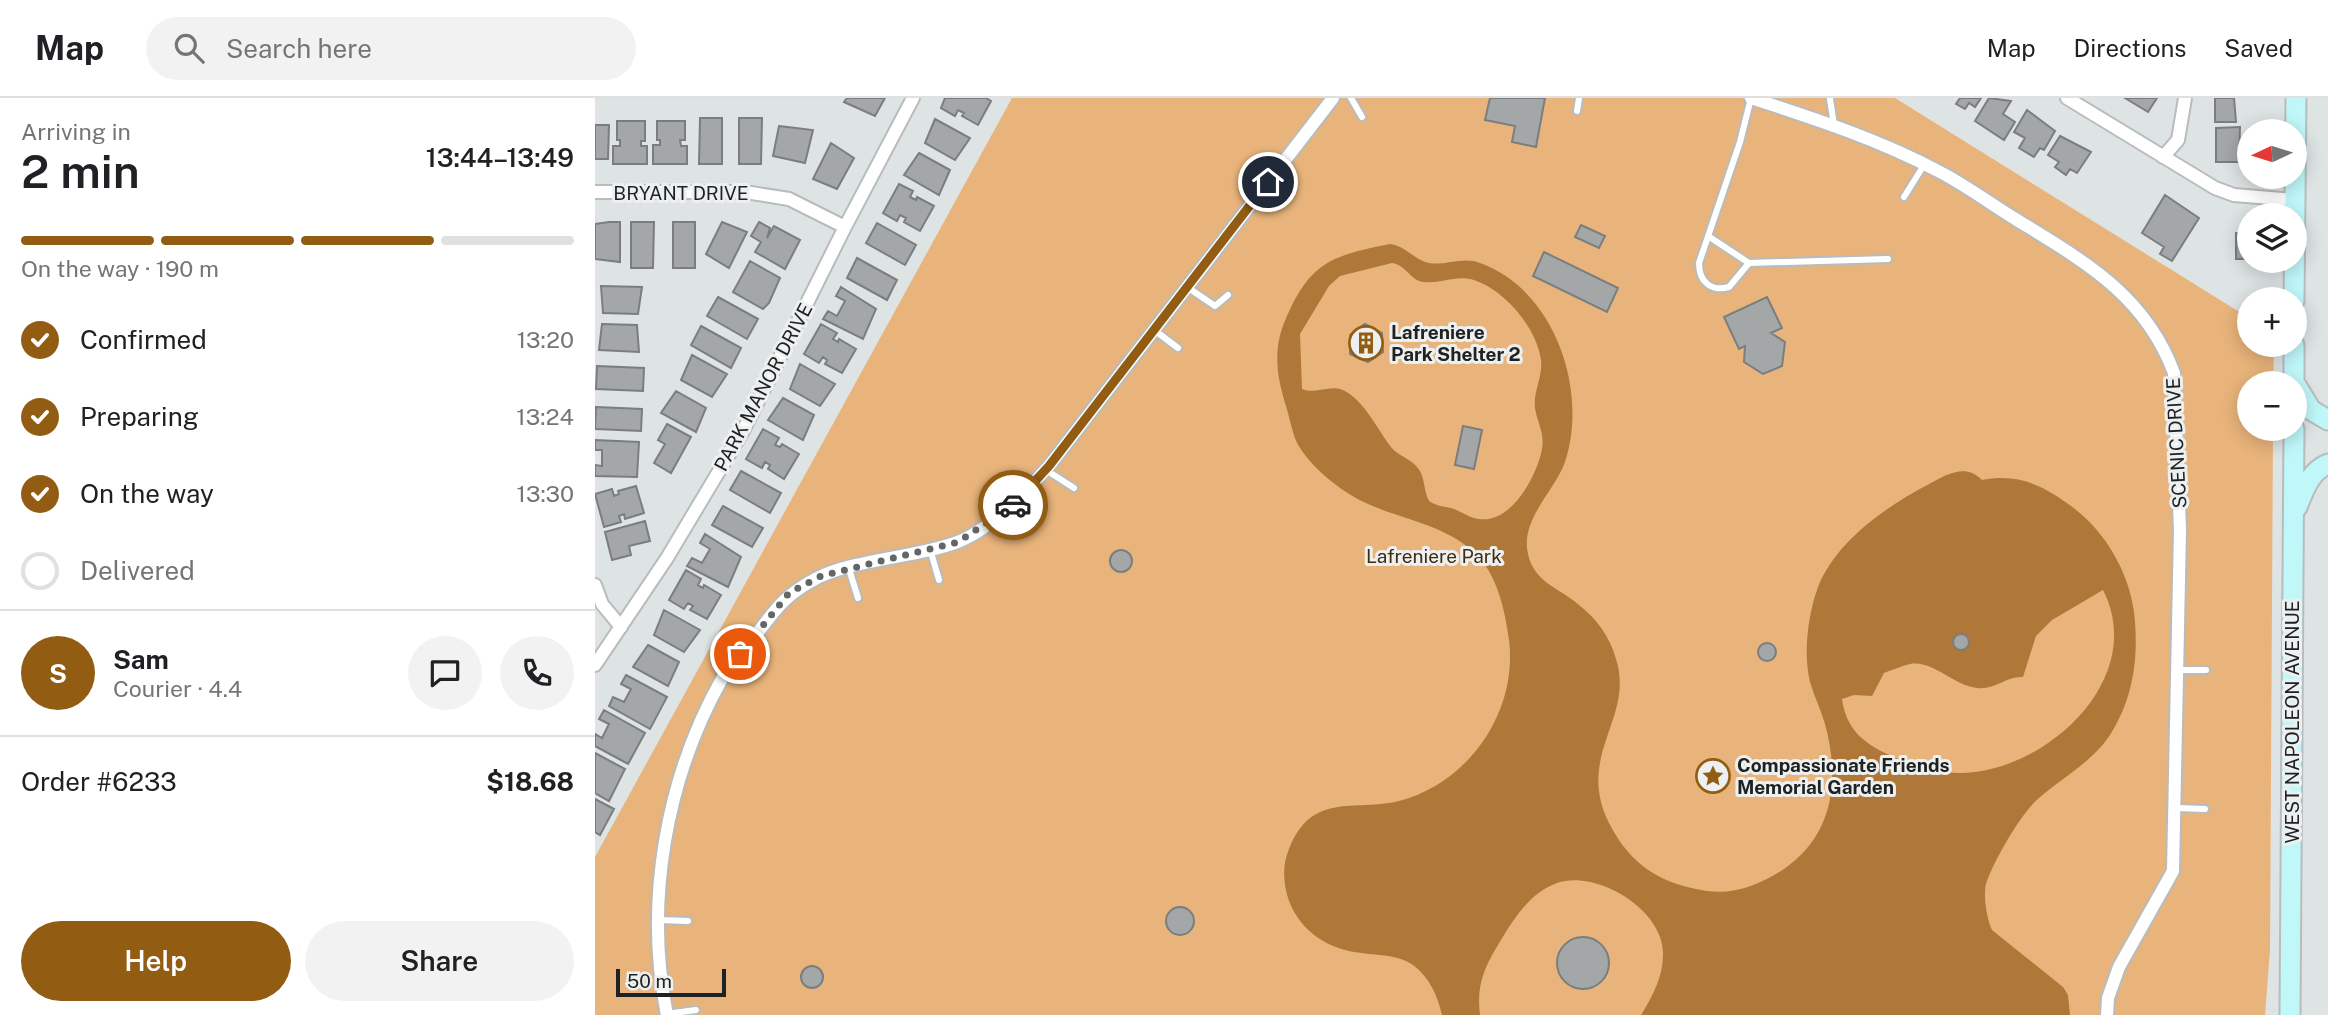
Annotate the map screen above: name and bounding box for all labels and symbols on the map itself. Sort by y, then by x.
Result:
north arrow [2237,119,2307,189]
pin [1238,152,1298,212]
street label: BRYANT DRIVE [613,182,749,204]
street label: PARK MANOR DRIVE [709,299,817,475]
place label: Lafreniere Park Shelter 2 [1391,321,1521,365]
building icon: Lafreniere Park Shelter 2 [1347,324,1385,362]
street label: SCENIC DRIVE [2162,377,2190,509]
courier [978,470,1048,540]
park label: Lafreniere Park [1366,545,1502,567]
street label: WEST NAPOLEON AVENUE [2281,600,2303,844]
pin [710,624,770,684]
place label: Compassionate Friends Memorial Garden [1737,754,1949,798]
place icon: Compassionate Friends Memorial Garden [1694,757,1732,795]
scale bar [616,966,726,998]

